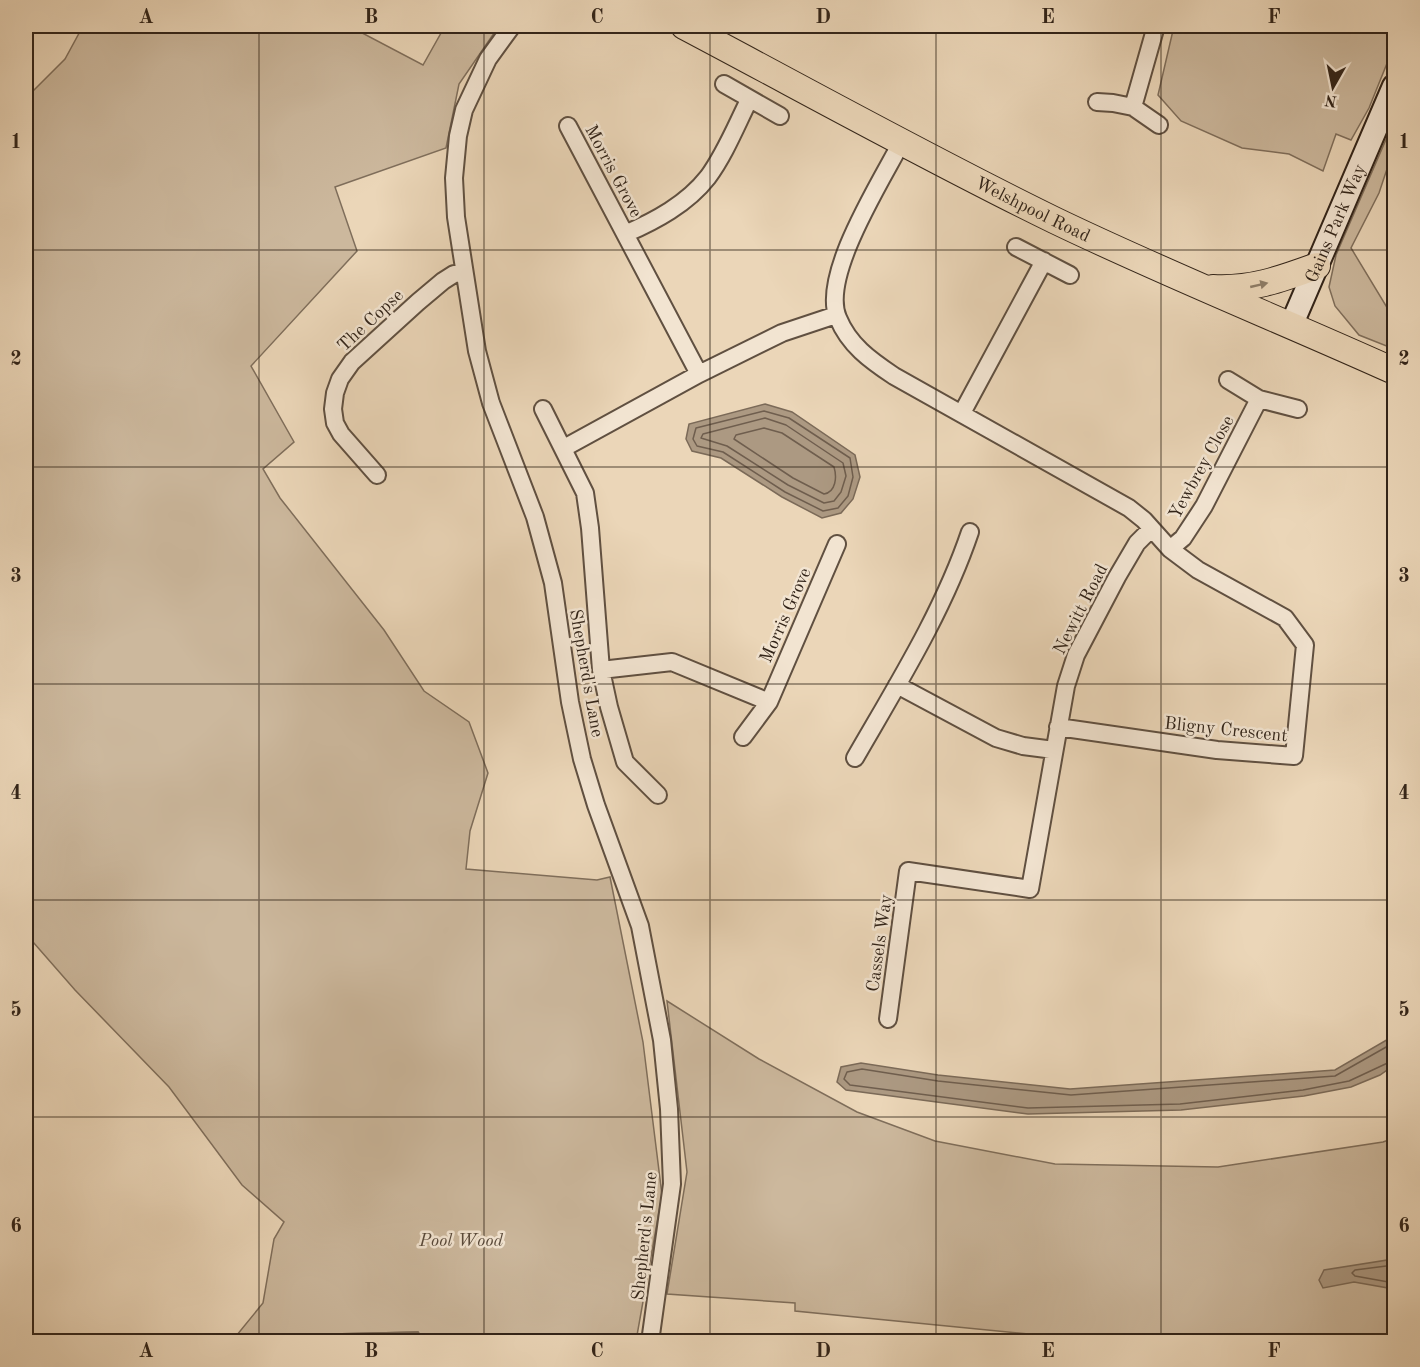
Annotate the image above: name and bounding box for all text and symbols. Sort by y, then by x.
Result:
text: A [138,8,154,28]
text: B [364,8,378,28]
text: C [590,8,604,28]
text: D [815,8,831,28]
text: E [1041,8,1055,28]
text: F [1267,8,1281,28]
north arrow [1303,57,1363,117]
text: N [1323,91,1338,109]
street label: Morris Grove [581,122,645,221]
text: 1 [10,133,22,153]
text: 1 [1398,133,1410,153]
street label: Gains Park Way [1303,161,1370,286]
street label: Welshpool Road [972,174,1093,246]
one-way arrow [1249,280,1268,290]
street label: The Copse [334,286,407,355]
text: 2 [10,350,22,370]
text: 2 [1398,350,1410,370]
street label: Yewbrey Close [1166,413,1238,522]
street label: Newitt Road [1050,561,1111,658]
street label: Morris Grove [757,565,815,666]
text: 3 [10,567,22,587]
text: 3 [1398,567,1410,587]
street label: Shepherd's Lane [566,608,606,739]
street label: Bligny Crescent [1163,715,1288,745]
text: 4 [10,784,22,804]
text: 4 [1398,784,1410,804]
street label: Cassels Way [864,893,896,993]
text: 5 [10,1000,22,1021]
text: 5 [1398,1000,1410,1021]
street label: Shepherd's Lane [629,1171,661,1301]
text: 6 [10,1217,22,1237]
text: 6 [1398,1217,1410,1237]
park label: Pool Wood [418,1232,504,1250]
text: A [138,1342,154,1362]
text: B [364,1342,378,1362]
text: C [590,1342,604,1362]
text: D [815,1342,831,1362]
text: E [1041,1342,1055,1362]
text: F [1267,1342,1281,1362]

